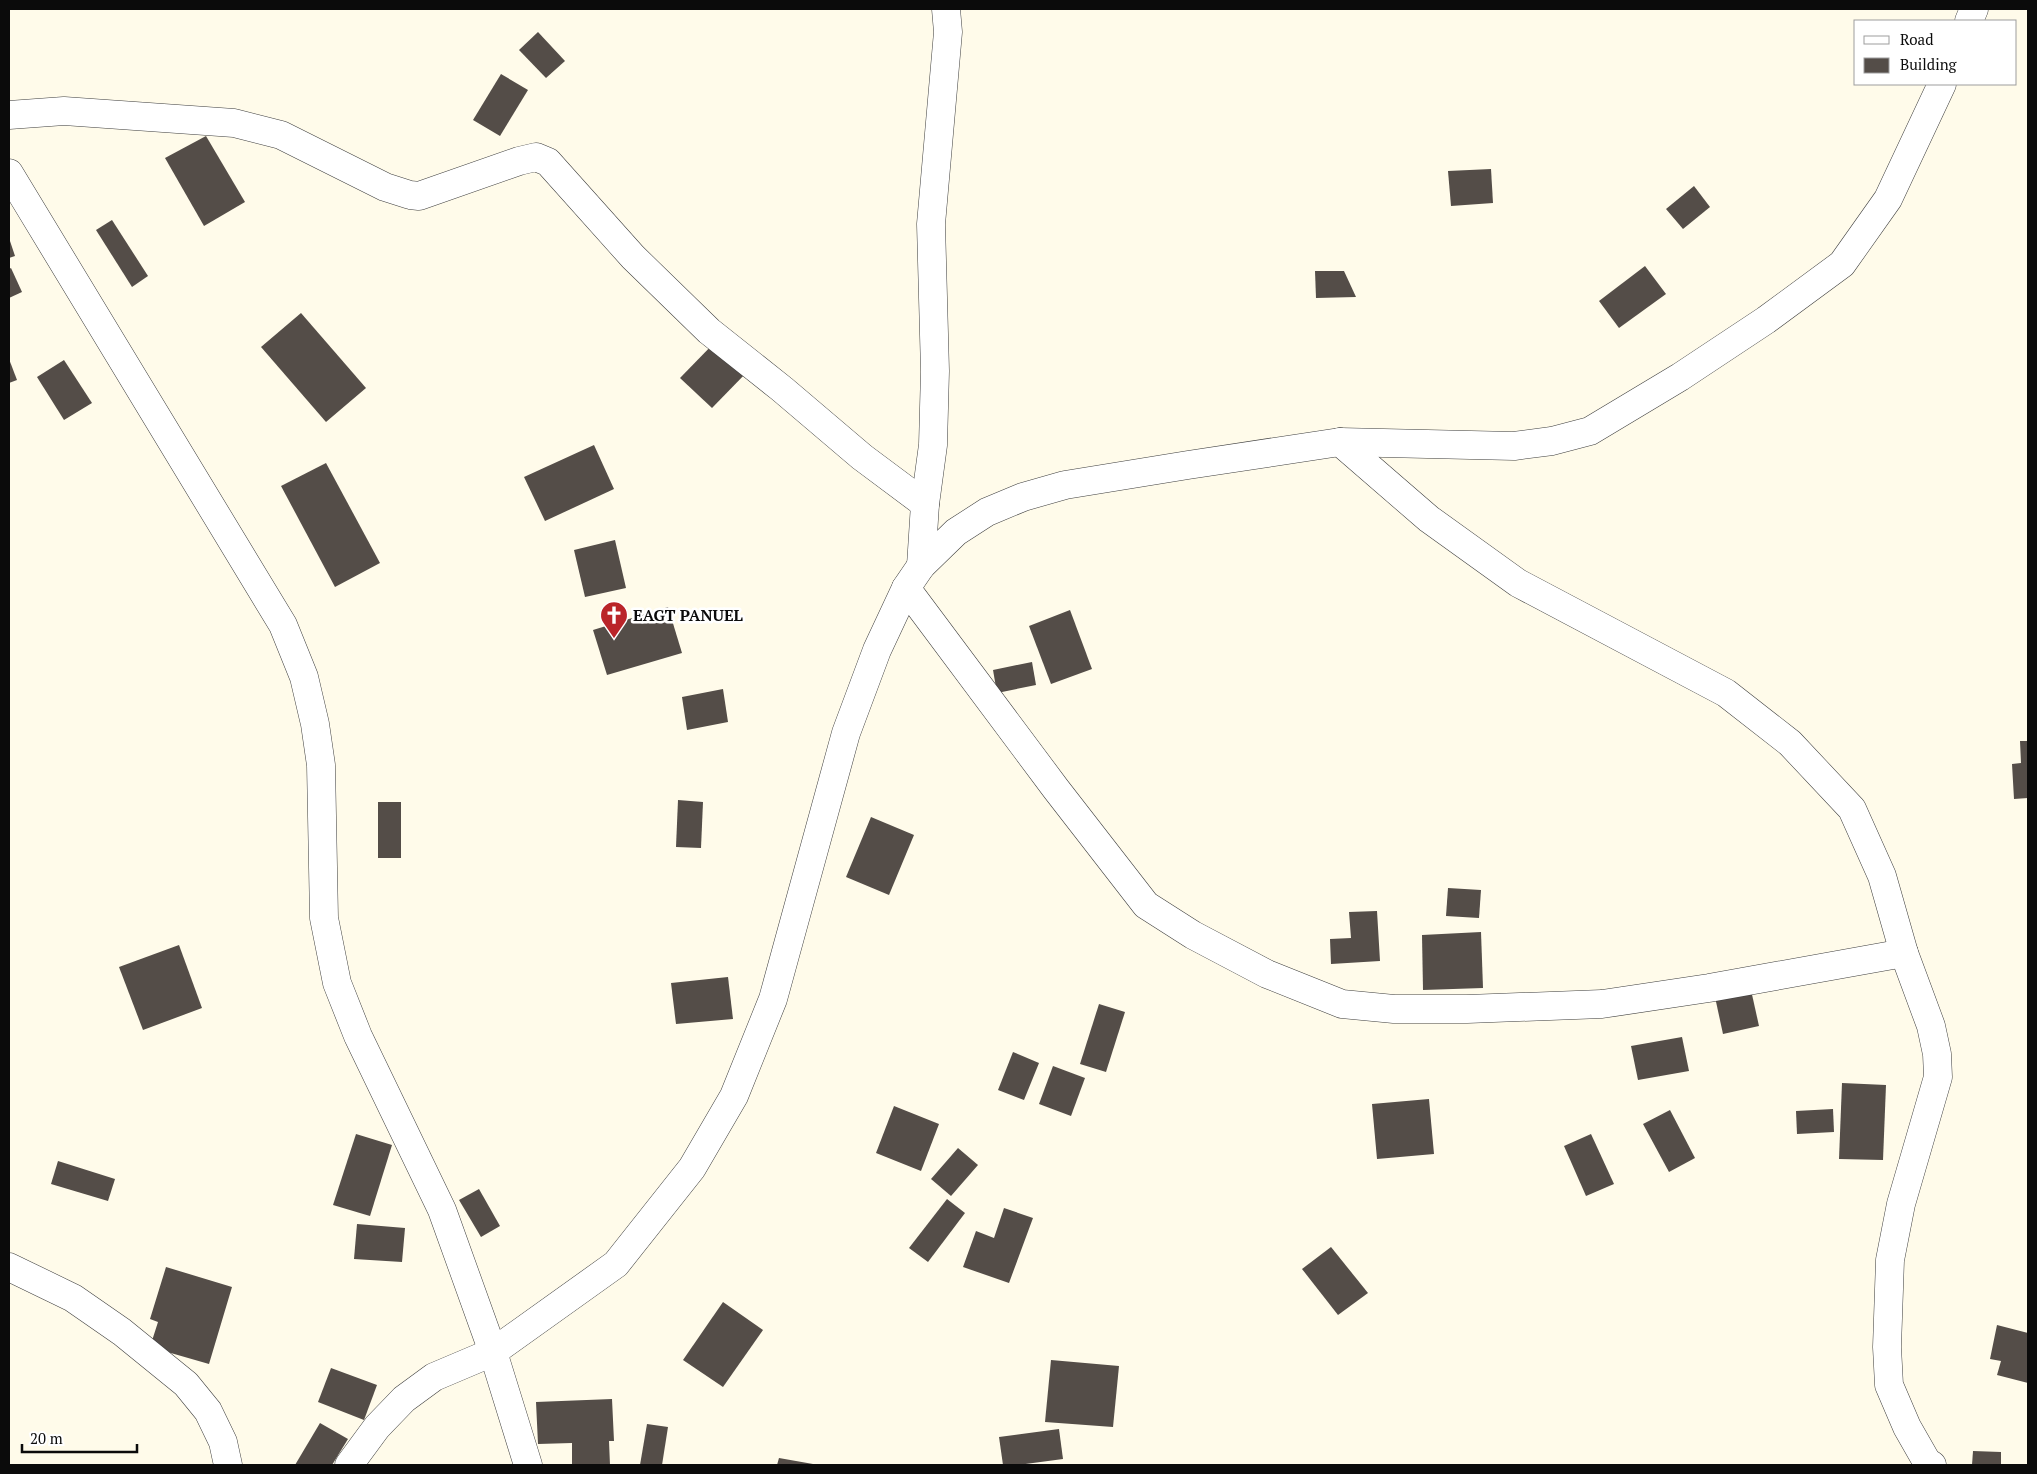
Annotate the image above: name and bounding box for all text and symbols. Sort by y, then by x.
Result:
legend [1854,20,2017,85]
text: Road [1900,29,1933,49]
text: Building [1900,54,1958,74]
church icon: EAGT PANUEL [599,600,629,639]
place label: EAGT PANUEL [633,604,744,626]
scale bar [22,1422,138,1454]
text: 20 m [30,1428,63,1448]

